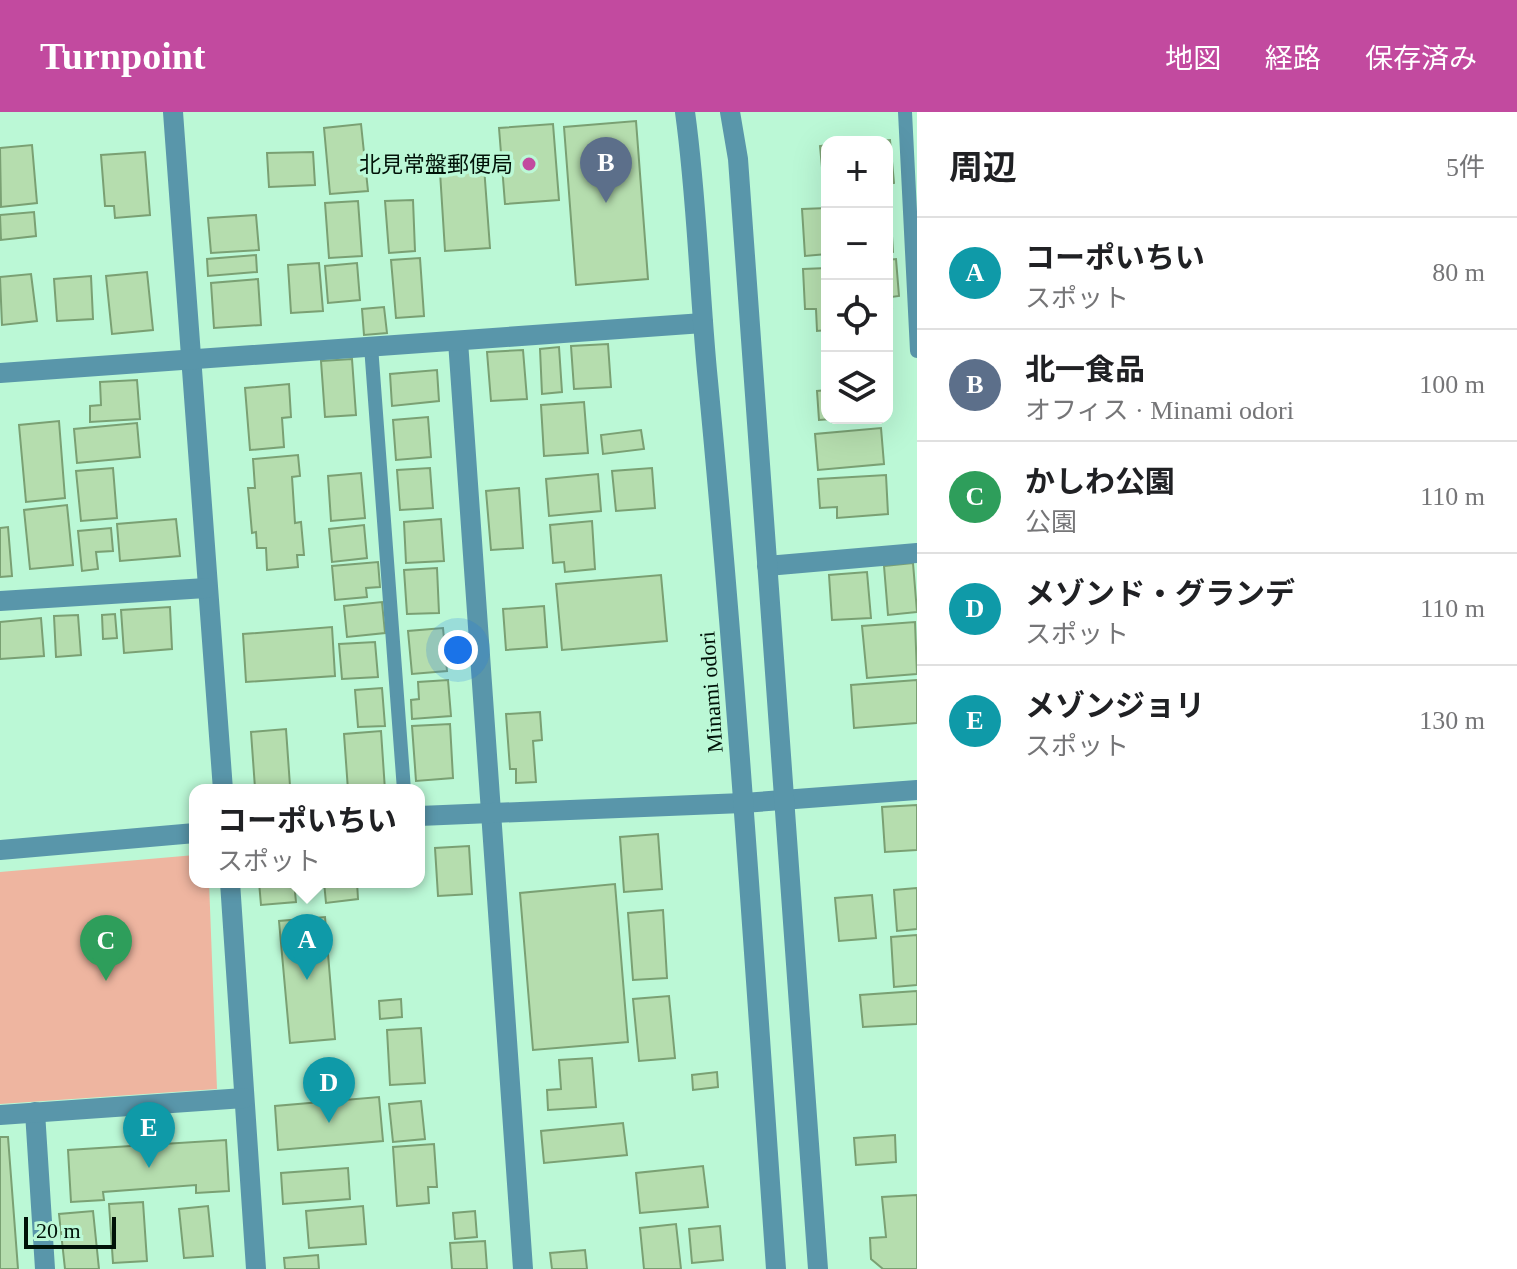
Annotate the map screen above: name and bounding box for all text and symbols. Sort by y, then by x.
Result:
text: Turnpoint [40,35,205,77]
text: 地図 [1165,43,1221,74]
text: 経路 [1265,43,1321,74]
text: 保存済み [1365,43,1477,74]
map controls [821,136,893,424]
button: + [821,136,893,208]
pin: B [580,137,632,203]
text: 周辺 [949,149,1017,186]
place label: 北見常盤郵便局 [359,152,513,177]
text: 5件 [1446,153,1485,182]
marker: 北見常盤郵便局 [520,155,538,173]
button: − [821,208,893,280]
text: コーポいちい [1025,241,1205,274]
text: A [966,258,984,287]
text: 80 m [1432,258,1485,287]
button: locate [821,280,893,352]
text: スポット [1025,284,1129,313]
button: layers [821,352,893,424]
text: 北一食品 [1025,353,1145,386]
text: B [966,370,984,399]
text: 100 m [1419,370,1485,399]
text: オフィス · Minami odori [1025,396,1294,425]
text: かしわ公園 [1025,465,1175,498]
text: C [966,482,984,511]
text: 110 m [1420,482,1485,511]
text: 公園 [1025,508,1077,537]
text: メゾンド・グランデ [1025,577,1295,610]
text: D [966,594,984,623]
text: 110 m [1420,594,1485,623]
text: スポット [1025,620,1129,649]
your location [438,630,478,670]
street label: Minami odori [694,630,728,754]
text: メゾンジョリ [1025,689,1205,722]
text: E [966,706,984,735]
text: 130 m [1419,706,1485,735]
text: スポット [1025,732,1129,761]
popup [189,784,425,888]
text: コーポいちい [217,804,397,837]
text: スポット [217,847,321,876]
pin: A [281,914,333,980]
pin: C [80,915,132,981]
pin: D [303,1057,355,1123]
pin: E [123,1102,175,1168]
scale bar [24,1213,116,1249]
text: 20 m [36,1218,81,1243]

